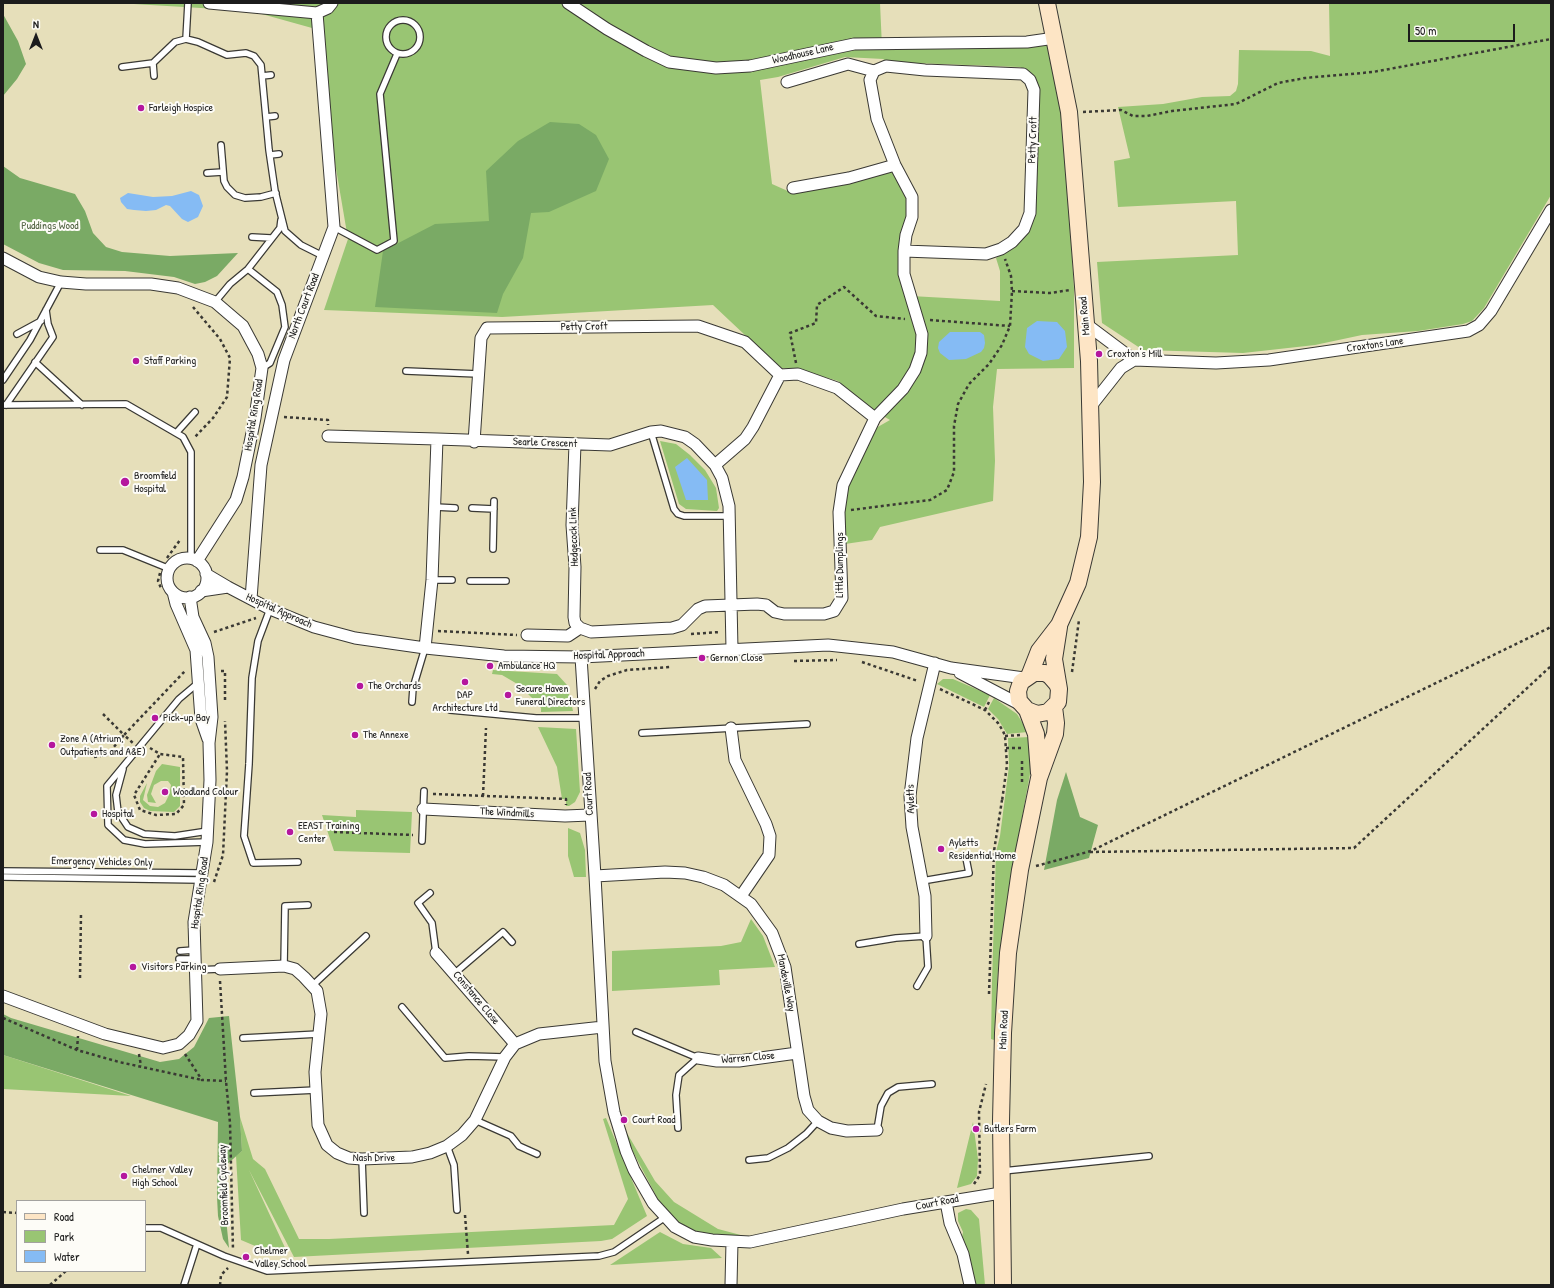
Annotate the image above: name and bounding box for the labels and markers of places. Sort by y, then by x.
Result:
place label: Farleigh Hospice [149,101,213,115]
marker: Farleigh Hospice [136,103,146,113]
place label: Croxton's Mill [1107,347,1162,361]
marker: Croxton's Mill [1094,349,1104,359]
place label: Staff Parking [144,354,196,368]
marker: Staff Parking [131,356,141,366]
place label: Broomfield Hospital [134,469,176,495]
marker: Broomfield Hospital [119,476,131,488]
place label: Gernon Close [710,651,763,665]
marker: Gernon Close [697,653,707,663]
place label: Ambulance HQ [498,659,556,673]
marker: Ambulance HQ [485,661,495,671]
marker: DAP Architecture Ltd [460,677,470,687]
place label: The Orchards [368,679,421,693]
marker: The Orchards [355,681,365,691]
place label: Secure Haven Funeral Directors [516,682,585,708]
place label: DAP Architecture Ltd [433,688,497,714]
marker: Secure Haven Funeral Directors [503,690,513,700]
place label: Pick-up Bay [163,711,210,725]
marker: Pick-up Bay [150,713,160,723]
place label: The Annexe [363,728,409,742]
marker: The Annexe [350,730,360,740]
place label: Zone A (Atrium, Outpatients and A&E) [60,732,146,758]
marker: Zone A (Atrium, Outpatients and A&E) [47,740,57,750]
place label: Woodland Colour [173,785,238,799]
marker: Woodland Colour [160,787,170,797]
place label: Hospital [102,807,134,821]
marker: Hospital [89,809,99,819]
place label: EEAST Training Center [298,819,359,845]
marker: EEAST Training Center [285,827,295,837]
place label: Ayletts Residential Home [949,836,1016,862]
marker: Ayletts Residential Home [936,844,946,854]
place label: Visitors Parking [141,960,206,974]
marker: Visitors Parking [128,962,138,972]
place label: Court Road [632,1113,675,1127]
marker: Court Road [619,1115,629,1125]
place label: Butlers Farm [984,1122,1036,1136]
marker: Butlers Farm [971,1124,981,1134]
place label: Chelmer Valley High School [132,1163,193,1189]
marker: Chelmer Valley High School [119,1171,129,1181]
place label: Chelmer Valley School [254,1244,307,1270]
marker: Chelmer Valley School [241,1252,251,1262]

